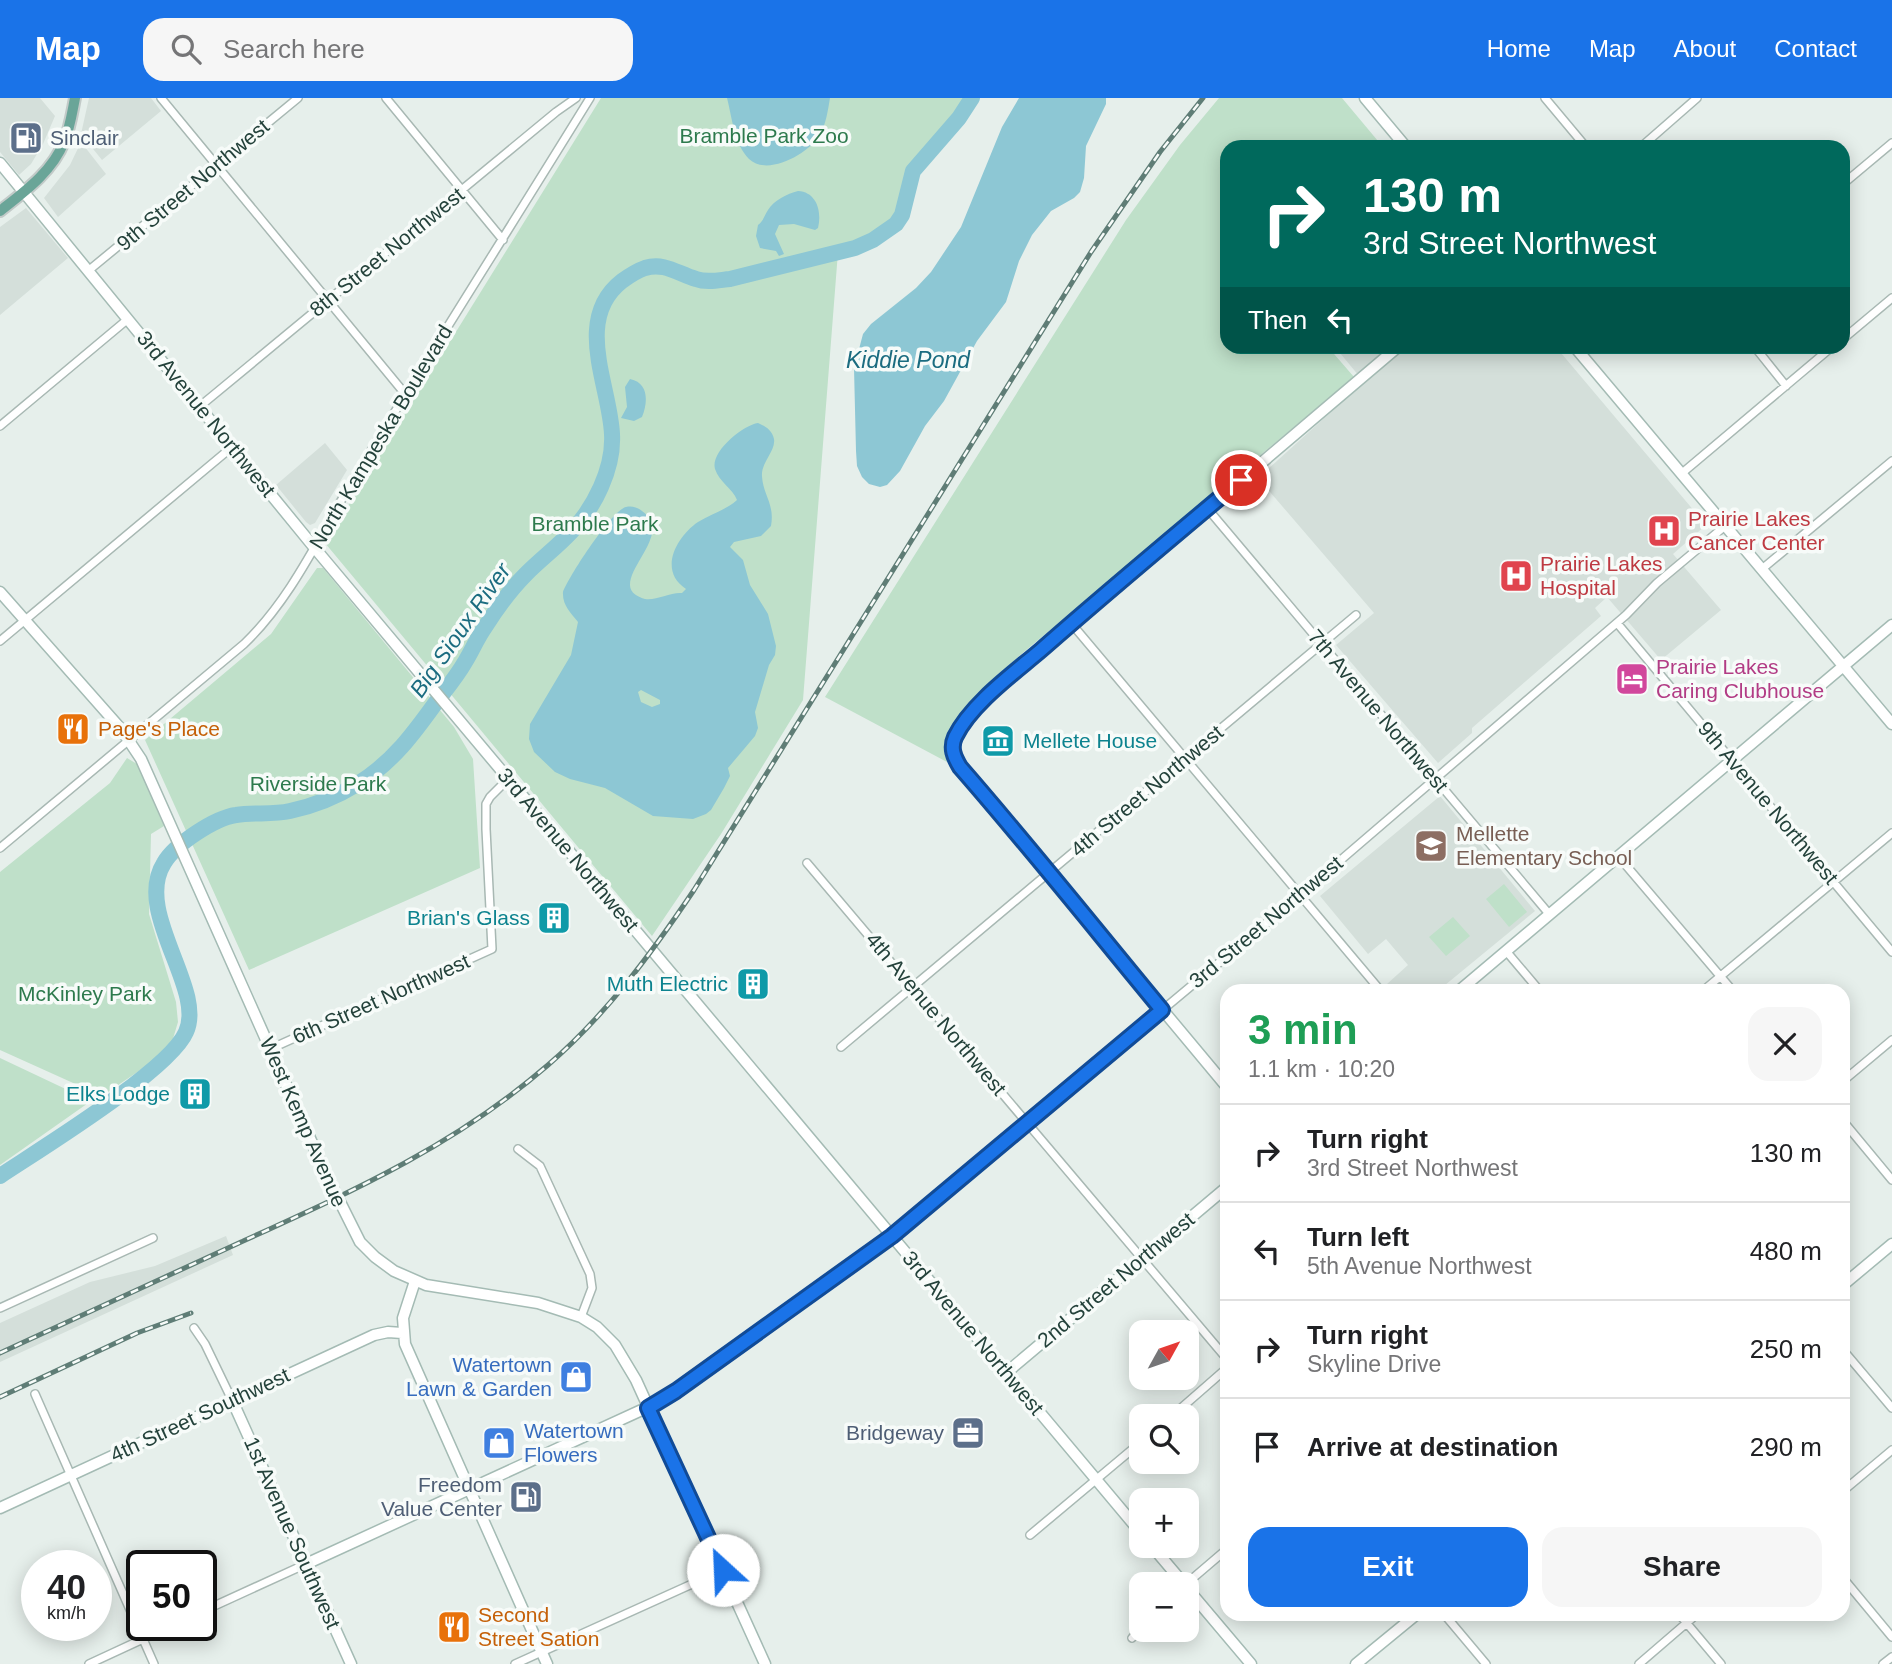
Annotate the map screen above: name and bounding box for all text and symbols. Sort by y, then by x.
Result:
search box [143,18,633,81]
text: Map [35,30,101,67]
icon: search [167,30,205,68]
text: Search here [223,34,365,64]
text: Home [1487,35,1551,62]
text: Map [1589,35,1636,62]
text: About [1674,35,1736,62]
text: Contact [1774,35,1857,62]
street label: 9th Street Northwest [112,114,274,255]
fuel station icon: Sinclair [7,119,45,157]
park label: Bramble Park Zoo [679,124,849,147]
place label: Sinclair [50,126,119,149]
icon: right [1248,168,1339,259]
text: 130 m [1363,168,1502,222]
street label: 8th Street Northwest [305,182,468,321]
text: 3rd Street Northwest [1363,225,1656,261]
icon: left [1321,301,1359,339]
text: Then [1248,305,1307,335]
street label: North Kampeska Boulevard [305,321,457,553]
street label: 3rd Avenue Northwest [133,326,280,501]
water label: Kiddie Pond [846,347,971,373]
pin [1211,450,1271,510]
icon: arrive [1222,461,1260,499]
place label: Prairie Lakes Cancer Center [1688,507,1825,554]
park label: Bramble Park [531,512,659,535]
hospital icon: Prairie Lakes Cancer Center [1645,512,1683,550]
place label: Prairie Lakes Hospital [1540,552,1663,599]
water label: Big Sioux River [404,557,517,702]
hospital icon: Prairie Lakes Hospital [1497,557,1535,595]
street label: 7th Avenue Northwest [1304,625,1453,797]
place label: Prairie Lakes Caring Clubhouse [1656,655,1824,702]
hotel icon: Prairie Lakes Caring Clubhouse [1613,660,1651,698]
restaurant icon: Page's Place [54,710,92,748]
place label: Page's Place [98,717,220,740]
street label: 9th Avenue Northwest [1694,717,1843,889]
street label: 4th Street Northwest [1066,720,1228,861]
museum icon: Mellete House [979,722,1017,760]
place label: Mellete House [1023,729,1157,752]
street label: 3rd Avenue Northwest [493,763,644,936]
park label: Riverside Park [250,772,387,795]
place label: Mellette Elementary School [1456,822,1632,869]
school or university icon: Mellette Elementary School [1412,827,1450,865]
street label: 3rd Street Northwest [1185,851,1347,992]
building icon: Brian's Glass [535,899,573,937]
place label: Brian's Glass [407,906,530,929]
street label: 4th Avenue Northwest [862,928,1011,1100]
street label: 6th Street Northwest [289,949,473,1048]
building icon: Muth Electric [734,965,772,1003]
place label: Muth Electric [607,972,728,995]
park label: McKinley Park [18,982,153,1005]
text: 3 min [1248,1006,1358,1053]
button: close [1748,1007,1822,1081]
street label: West Kemp Avenue [256,1033,351,1210]
text: 1.1 km · 10:20 [1248,1056,1395,1082]
building icon: Elks Lodge [176,1075,214,1113]
place label: Elks Lodge [66,1082,170,1105]
text: Turn right [1307,1124,1428,1154]
icon: right [1248,1134,1286,1172]
text: 130 m [1750,1138,1822,1168]
text: 3rd Street Northwest [1307,1155,1518,1181]
street label: 2nd Street Northwest [1033,1207,1199,1352]
text: Turn left [1307,1222,1409,1252]
icon: left [1248,1232,1286,1270]
text: 480 m [1750,1236,1822,1266]
street label: 3rd Avenue Northwest [898,1246,1049,1419]
text: 5th Avenue Northwest [1307,1253,1532,1279]
north arrow [1129,1320,1199,1390]
map controls [1129,1320,1199,1642]
text: Turn right [1307,1320,1428,1350]
icon: right [1248,1330,1286,1368]
text: 250 m [1750,1334,1822,1364]
text: Skyline Drive [1307,1351,1441,1377]
place label: Watertown Lawn & Garden [406,1353,552,1400]
shop icon: Watertown Lawn & Garden [557,1358,595,1396]
street label: 4th Street Southwest [107,1363,293,1466]
button: search [1129,1404,1199,1474]
office icon: Bridgeway [949,1414,987,1452]
place label: Watertown Flowers [524,1419,624,1466]
place label: Bridgeway [846,1421,944,1444]
shop icon: Watertown Flowers [480,1424,518,1462]
icon: arrive [1248,1428,1286,1466]
text: Arrive at destination [1307,1432,1558,1462]
text: 290 m [1750,1432,1822,1462]
street label: 1st Avenue Southwest [240,1433,345,1632]
place label: Freedom Value Center [381,1473,502,1520]
fuel station icon: Freedom Value Center [507,1478,545,1516]
button: + [1129,1488,1199,1558]
button: Exit [1248,1527,1528,1607]
button: Share [1542,1527,1822,1607]
position arrow [686,1533,760,1607]
speed limit sign: 50 [126,1550,217,1641]
text: 40 [47,1567,86,1606]
button: − [1129,1572,1199,1642]
text: km/h [47,1603,86,1623]
place label: Second Street Sation [478,1603,599,1650]
restaurant icon: Second Street Sation [435,1608,473,1646]

